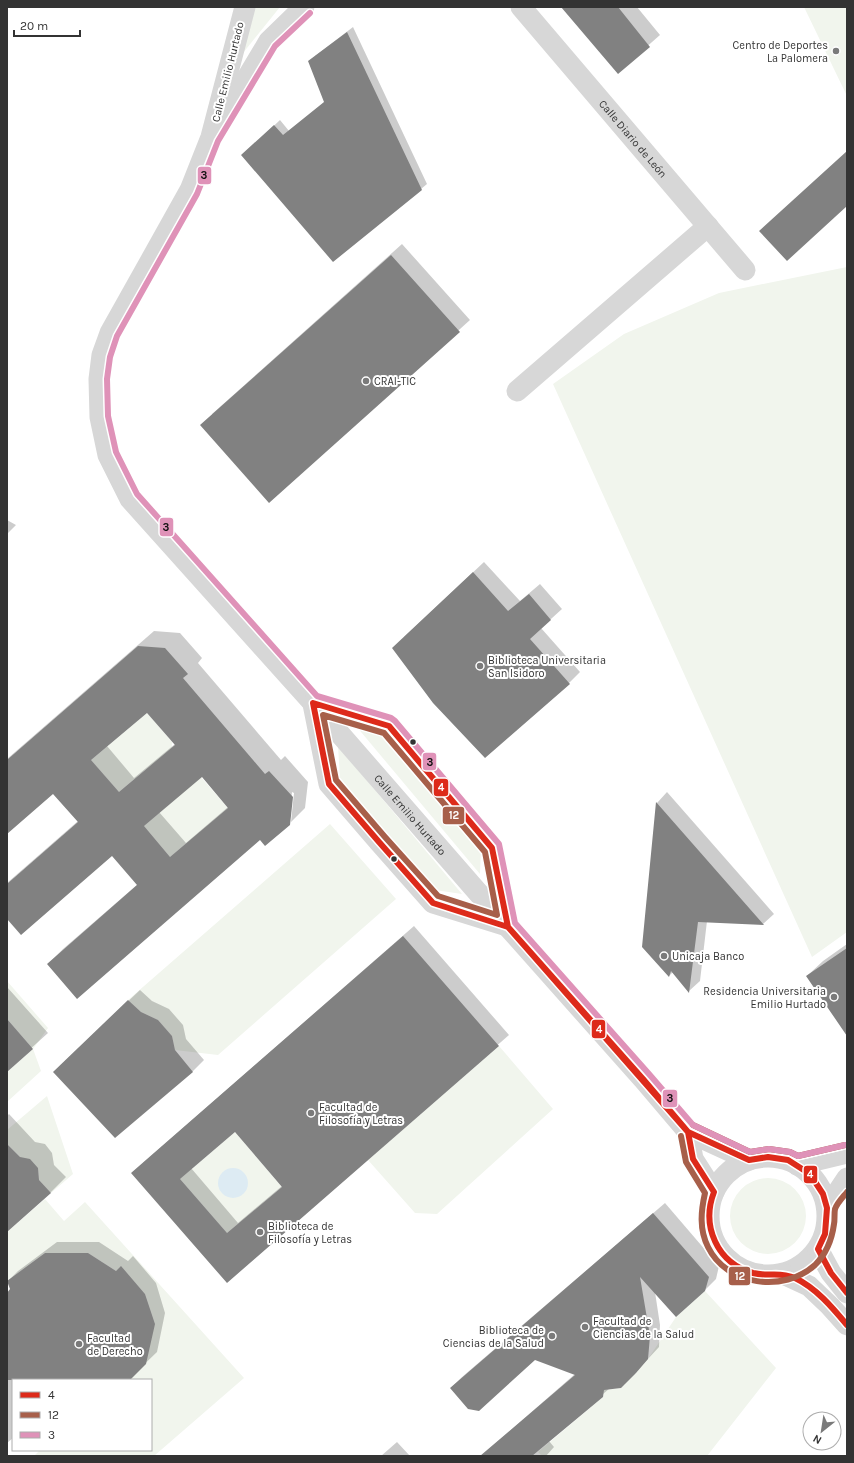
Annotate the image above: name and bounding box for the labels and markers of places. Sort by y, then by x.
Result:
place label: Centro de Deportes La Palomera [733,39,828,65]
marker: Centro de Deportes La Palomera [831,46,841,56]
place label: CRAI-TIC [374,375,416,388]
marker: CRAI-TIC [361,376,371,386]
place label: Biblioteca Universitaria San Isidoro [488,654,606,680]
marker: Biblioteca Universitaria San Isidoro [475,661,485,671]
unlabelled marker [408,737,418,747]
unlabelled marker [389,854,399,864]
place label: Unicaja Banco [672,950,744,963]
marker: Unicaja Banco [659,951,669,961]
place label: Residencia Universitaria Emilio Hurtado [703,985,826,1011]
marker: Residencia Universitaria Emilio Hurtado [829,992,839,1002]
place label: Facultad de Filosofía y Letras [319,1101,403,1127]
marker: Facultad de Filosofía y Letras [306,1108,316,1118]
place label: Biblioteca de Filosofía y Letras [268,1220,352,1246]
marker: Biblioteca de Filosofía y Letras [255,1227,265,1237]
place label: Facultad de Ciencias de la Salud [593,1315,694,1341]
marker: Facultad de Ciencias de la Salud [580,1322,590,1332]
place label: Biblioteca de Ciencias de la Salud [443,1324,544,1350]
marker: Biblioteca de Ciencias de la Salud [547,1331,557,1341]
place label: Facultad de Derecho [87,1332,143,1358]
marker: Facultad de Derecho [74,1339,84,1349]

